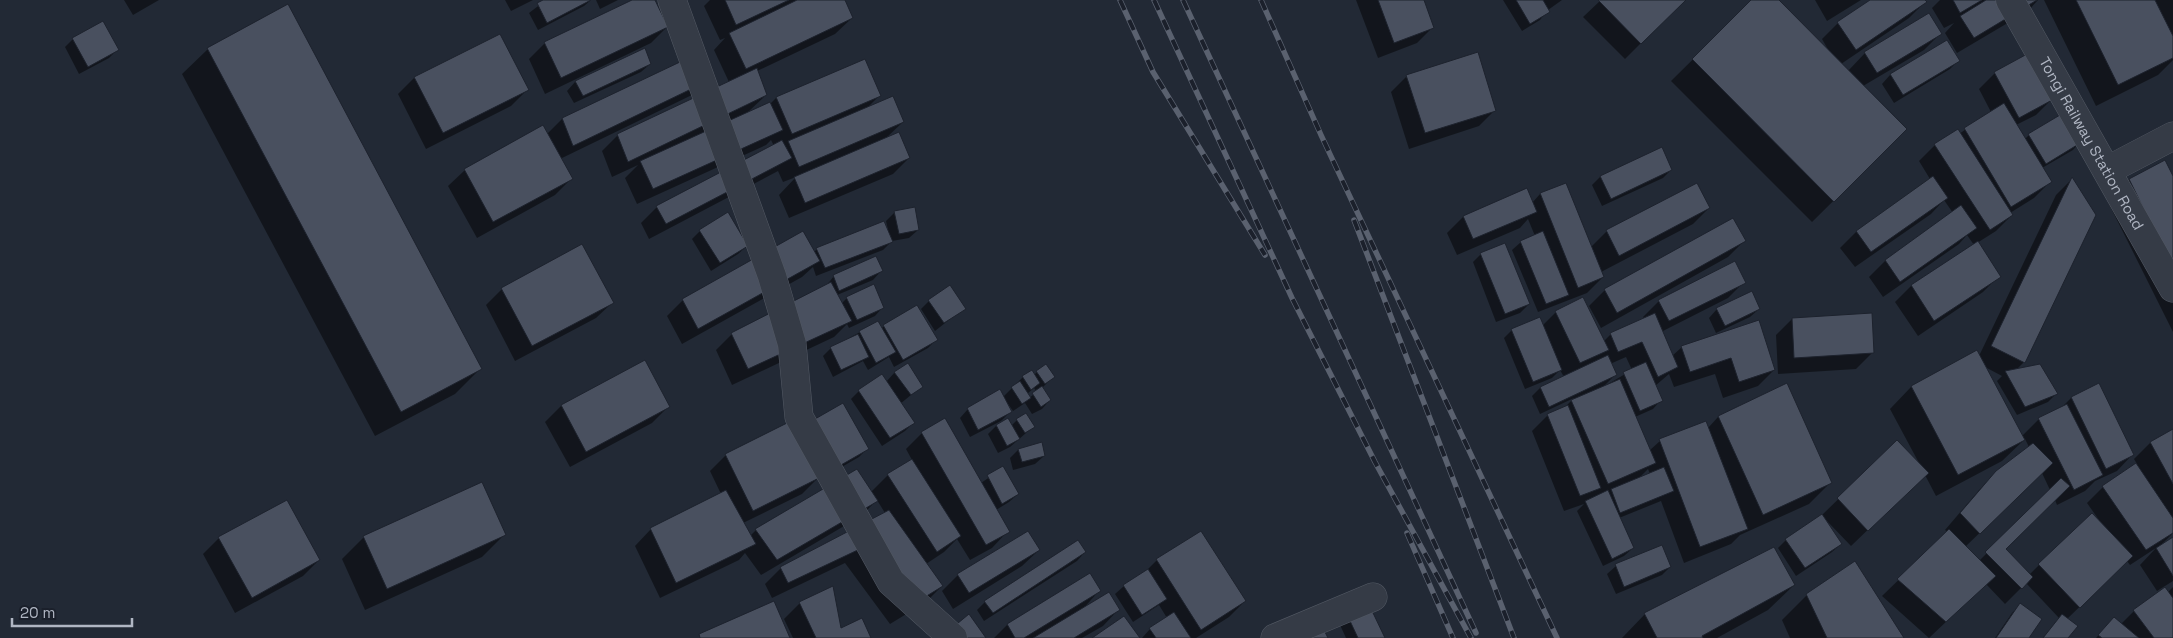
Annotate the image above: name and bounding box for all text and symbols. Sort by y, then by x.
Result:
street label: Tongi Railway Station Road [2035,53,2148,233]
scale bar [12,596,132,628]
text: 20 m [20,603,55,622]

